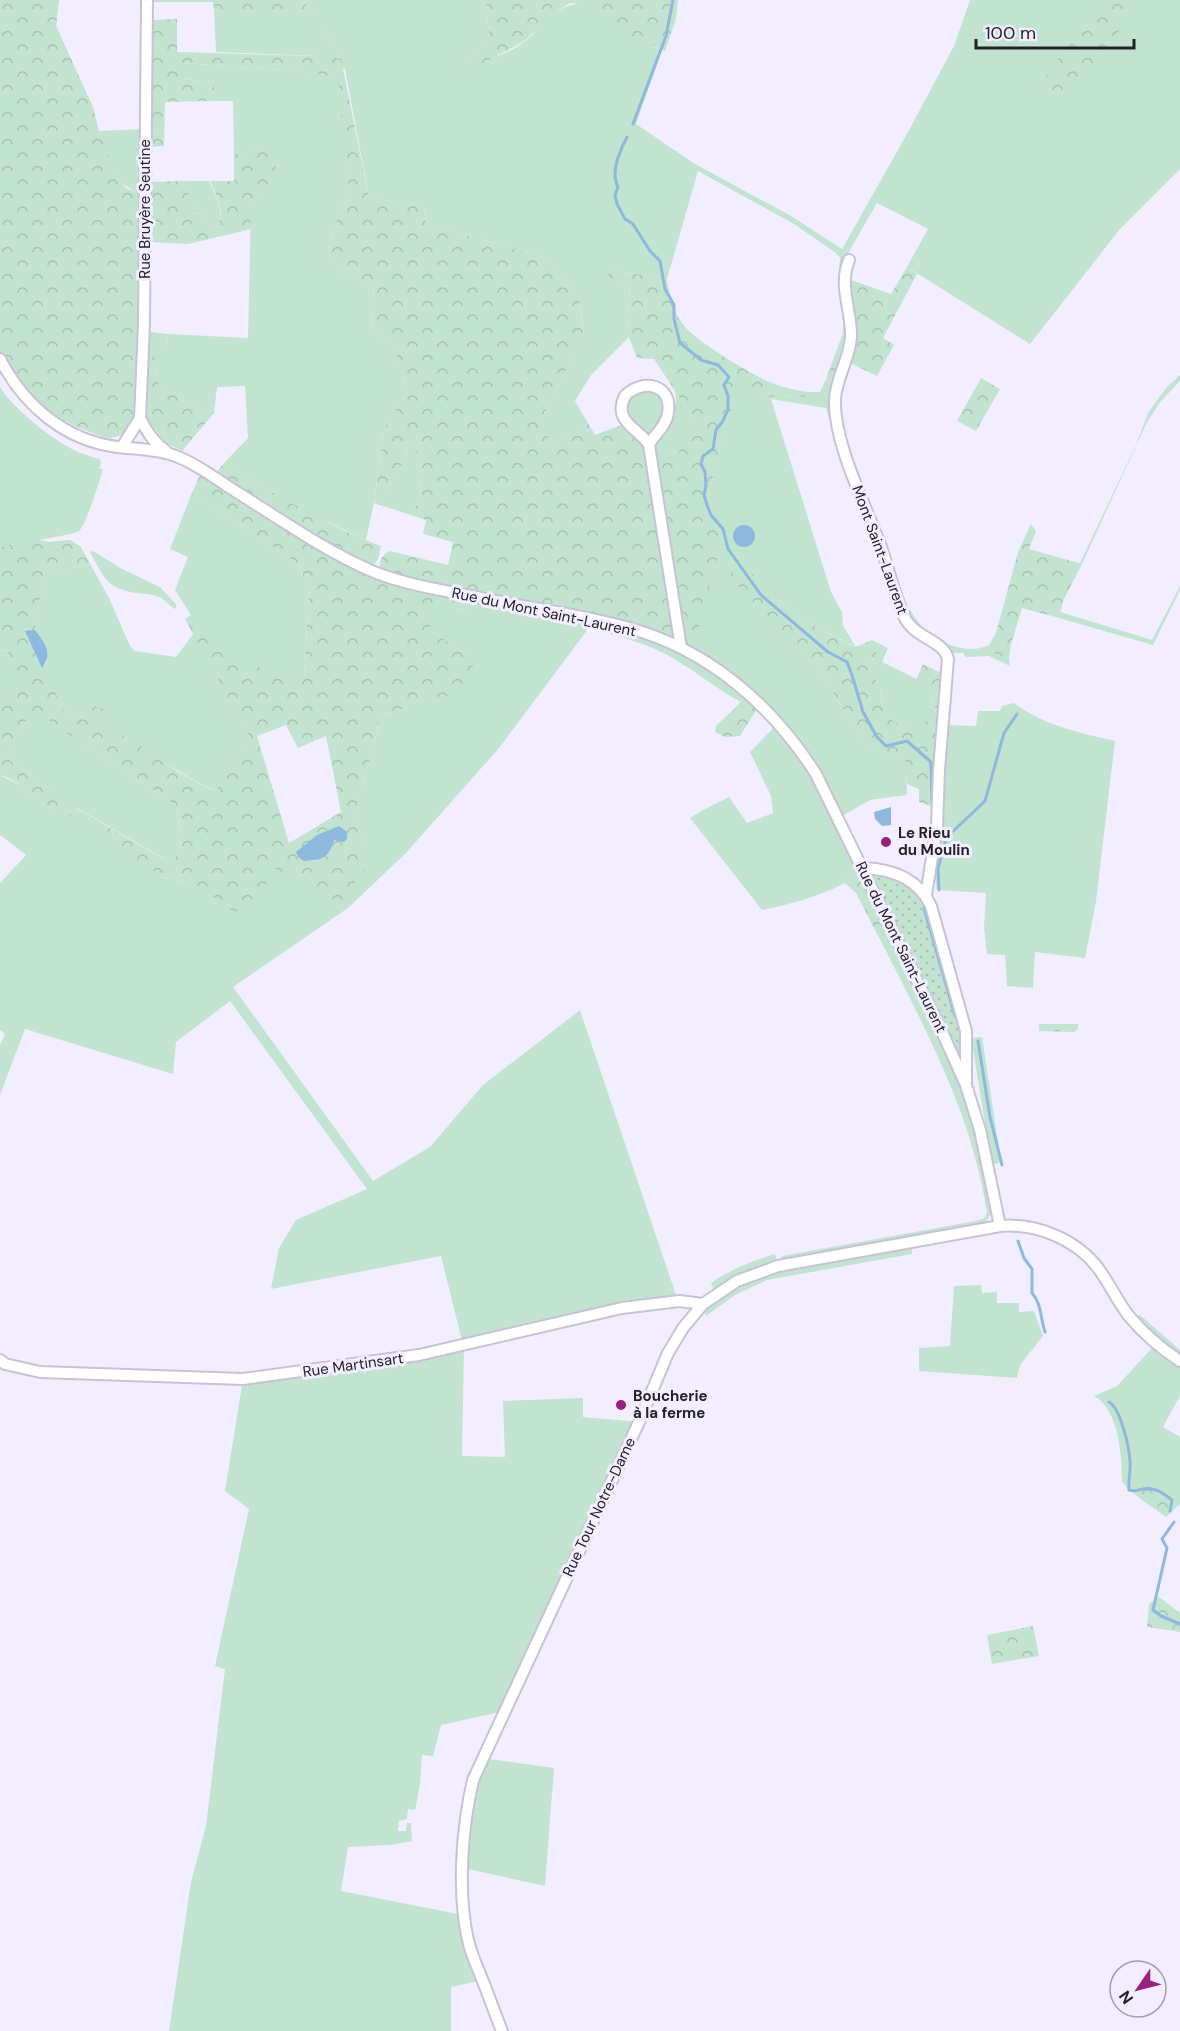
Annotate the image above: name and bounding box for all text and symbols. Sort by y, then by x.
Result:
scale bar [976,12,1134,50]
text: 100 m [985,21,1036,45]
street label: Rue Bruyère Seutine [135,139,155,279]
street label: Mont Saint-Laurent [847,483,913,617]
street label: Rue du Mont Saint-Laurent [450,583,638,641]
place label: Le Rieu du Moulin [898,823,970,860]
marker: Le Rieu du Moulin [879,835,893,849]
street label: Rue du Mont Saint-Laurent [851,858,951,1036]
street label: Rue Martinsart [301,1348,405,1382]
place label: Boucherie à la ferme [633,1386,708,1423]
marker: Boucherie à la ferme [614,1398,628,1412]
street label: Rue Tour Notre-Dame [558,1434,640,1580]
north arrow [1108,1959,1168,2019]
text: N [1114,1987,1138,2008]

